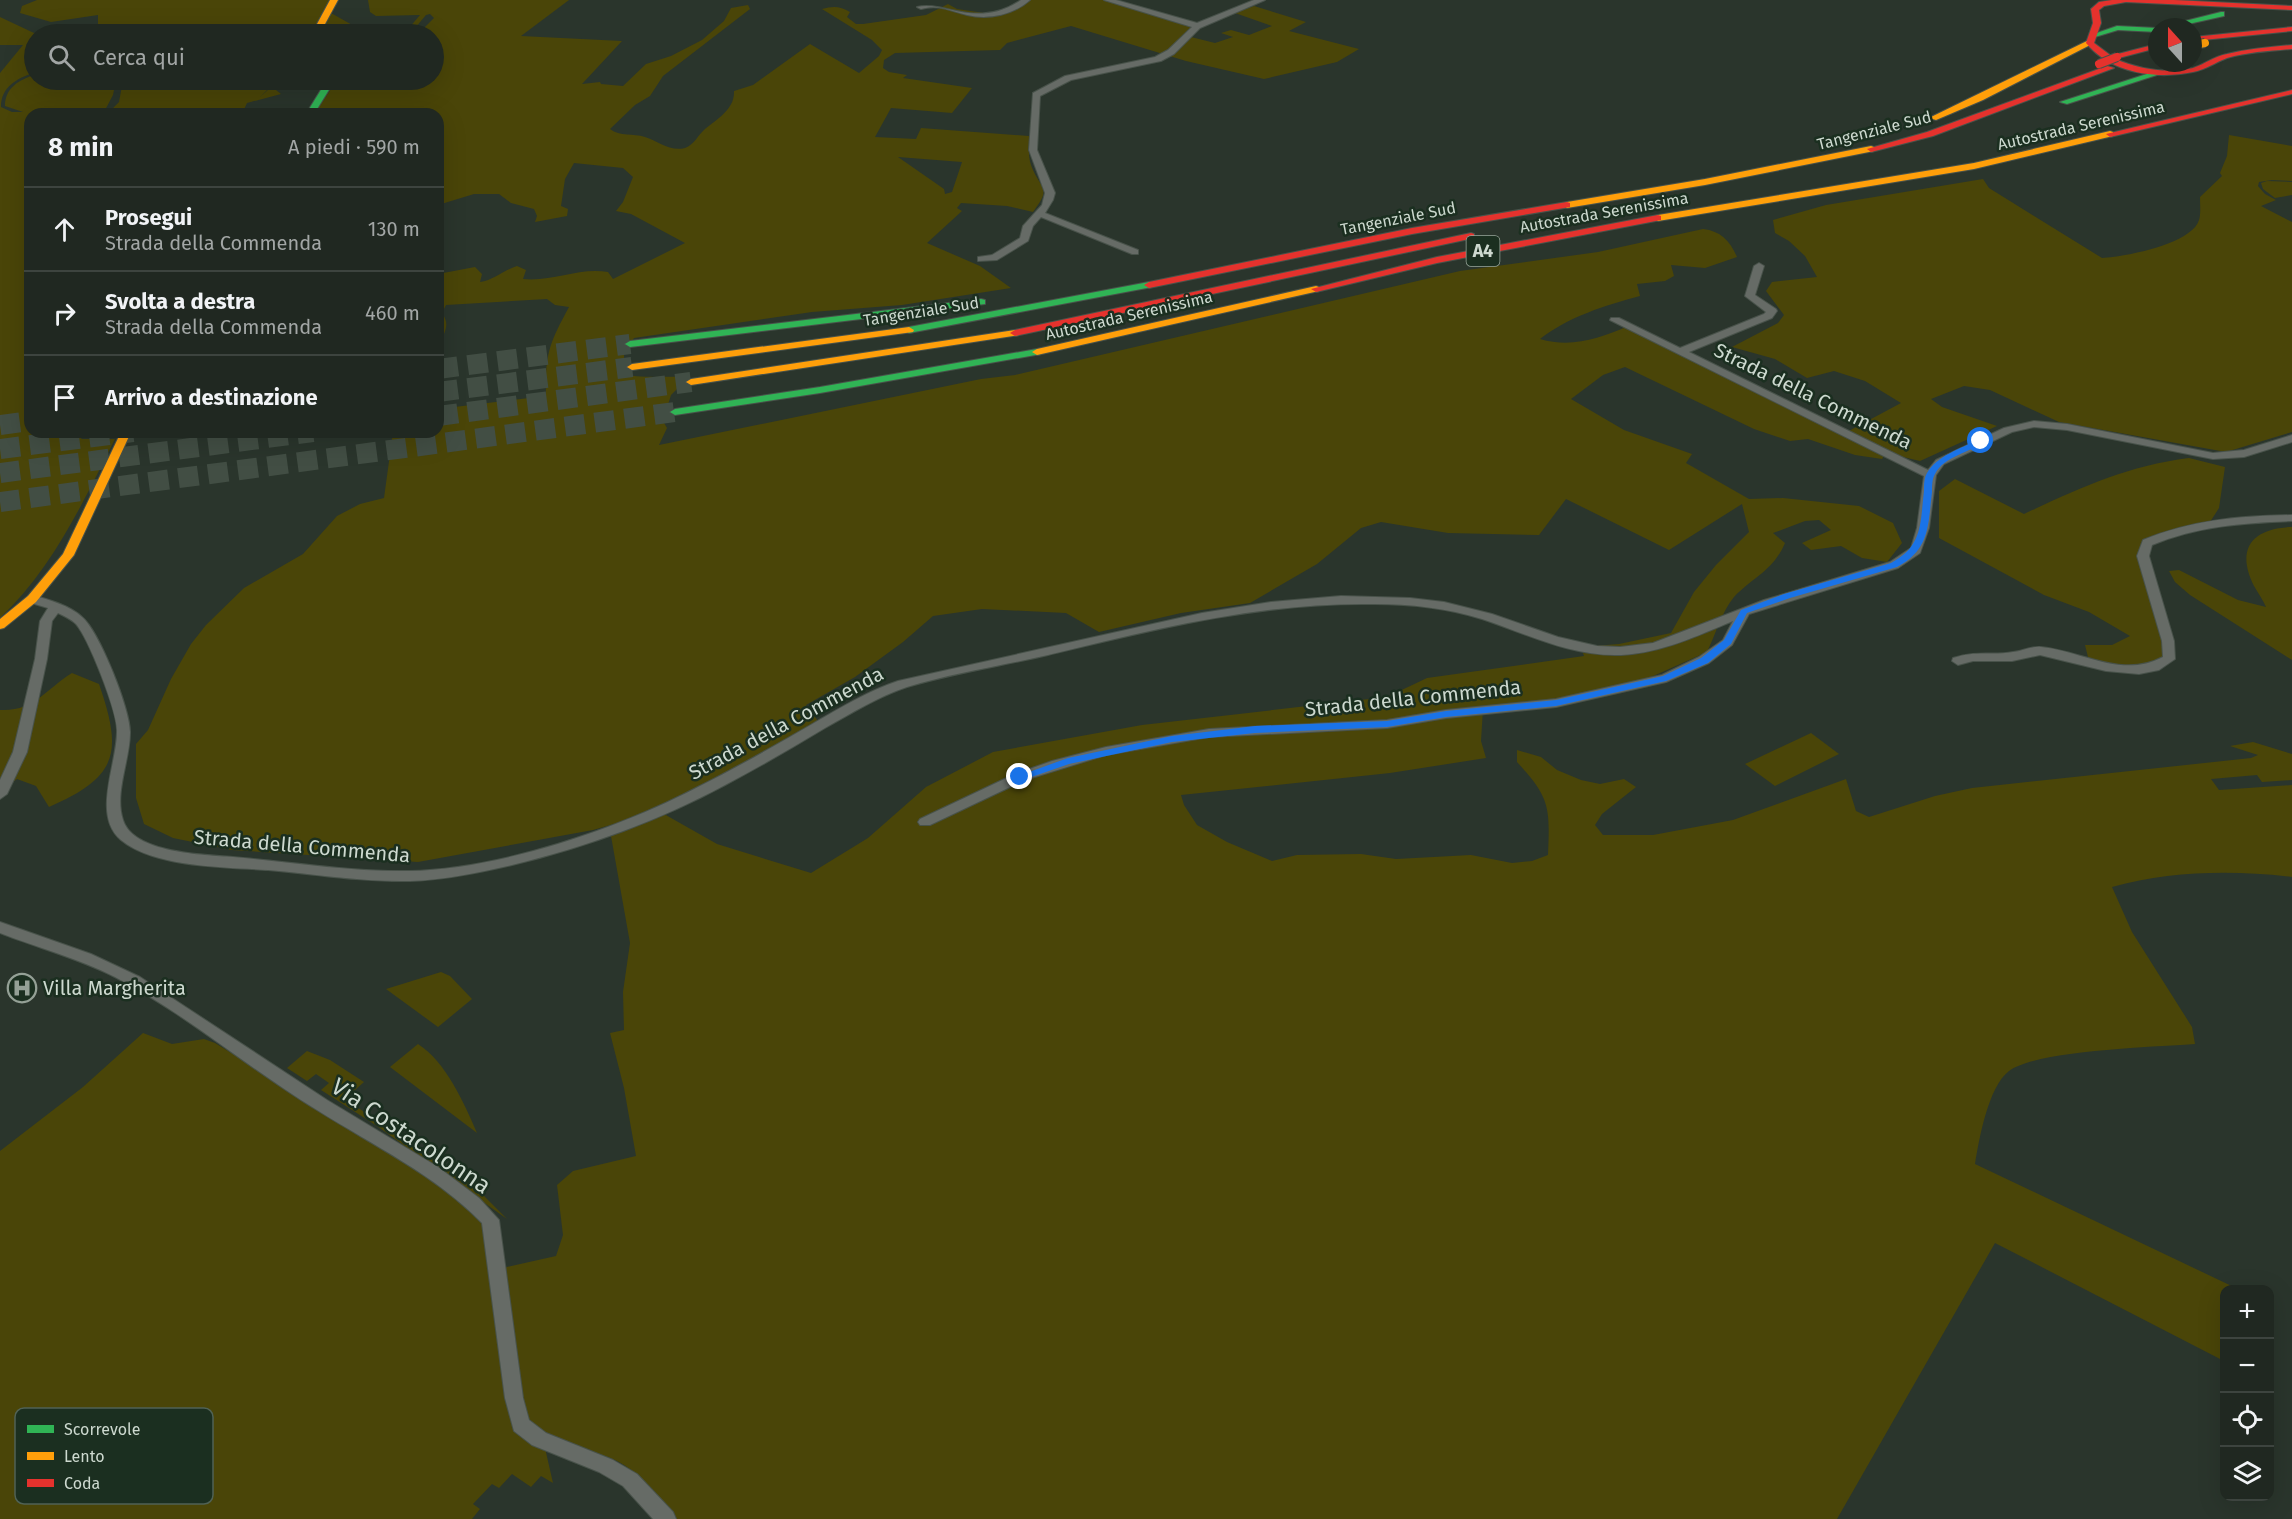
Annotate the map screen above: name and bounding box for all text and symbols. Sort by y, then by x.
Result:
north arrow [2148,18,2202,72]
search box [24,24,444,90]
icon: search [45,41,78,74]
text: Cerca qui [93,44,185,71]
street label: Autostrada Serenissima [1996,97,2167,154]
street label: Tangenziale Sud [1815,107,1933,154]
text: 8 min [48,132,114,163]
text: A piedi · 590 m [288,135,420,159]
street label: Autostrada Serenissima [1518,188,1690,237]
street label: Tangenziale Sud [1339,198,1457,239]
text: Prosegui [105,204,192,231]
icon: ahead [48,213,81,246]
text: 130 m [368,217,420,241]
text: Strada della Commenda [105,231,322,255]
road number: A4 [1466,236,1500,266]
street label: Autostrada Serenissima [1044,287,1215,344]
text: Svolta a destra [105,288,255,315]
street label: Tangenziale Sud [862,293,980,330]
icon: right [48,297,81,330]
text: 460 m [365,301,420,325]
text: Strada della Commenda [105,315,322,339]
street label: Strada della Commenda [1710,338,1916,454]
icon: arrive [48,381,81,414]
text: Arrivo a destinazione [105,384,318,411]
route start [1967,427,1993,453]
street label: Strada della Commenda [685,661,887,785]
street label: Strada della Commenda [1304,675,1522,721]
route end [1006,763,1032,789]
street label: Strada della Commenda [193,825,411,867]
hospital icon: Villa Margherita [6,972,38,1004]
place label: Villa Margherita [43,976,186,1000]
street label: Via Costacolonna [326,1072,496,1200]
map controls [2220,1285,2274,1501]
button: + [2220,1285,2274,1339]
button: − [2220,1339,2274,1393]
button: locate [2220,1393,2274,1447]
legend [15,1408,213,1504]
text: Scorrevole [64,1420,140,1439]
text: Lento [64,1447,105,1466]
button: layers [2220,1447,2274,1501]
text: Coda [64,1474,100,1493]

